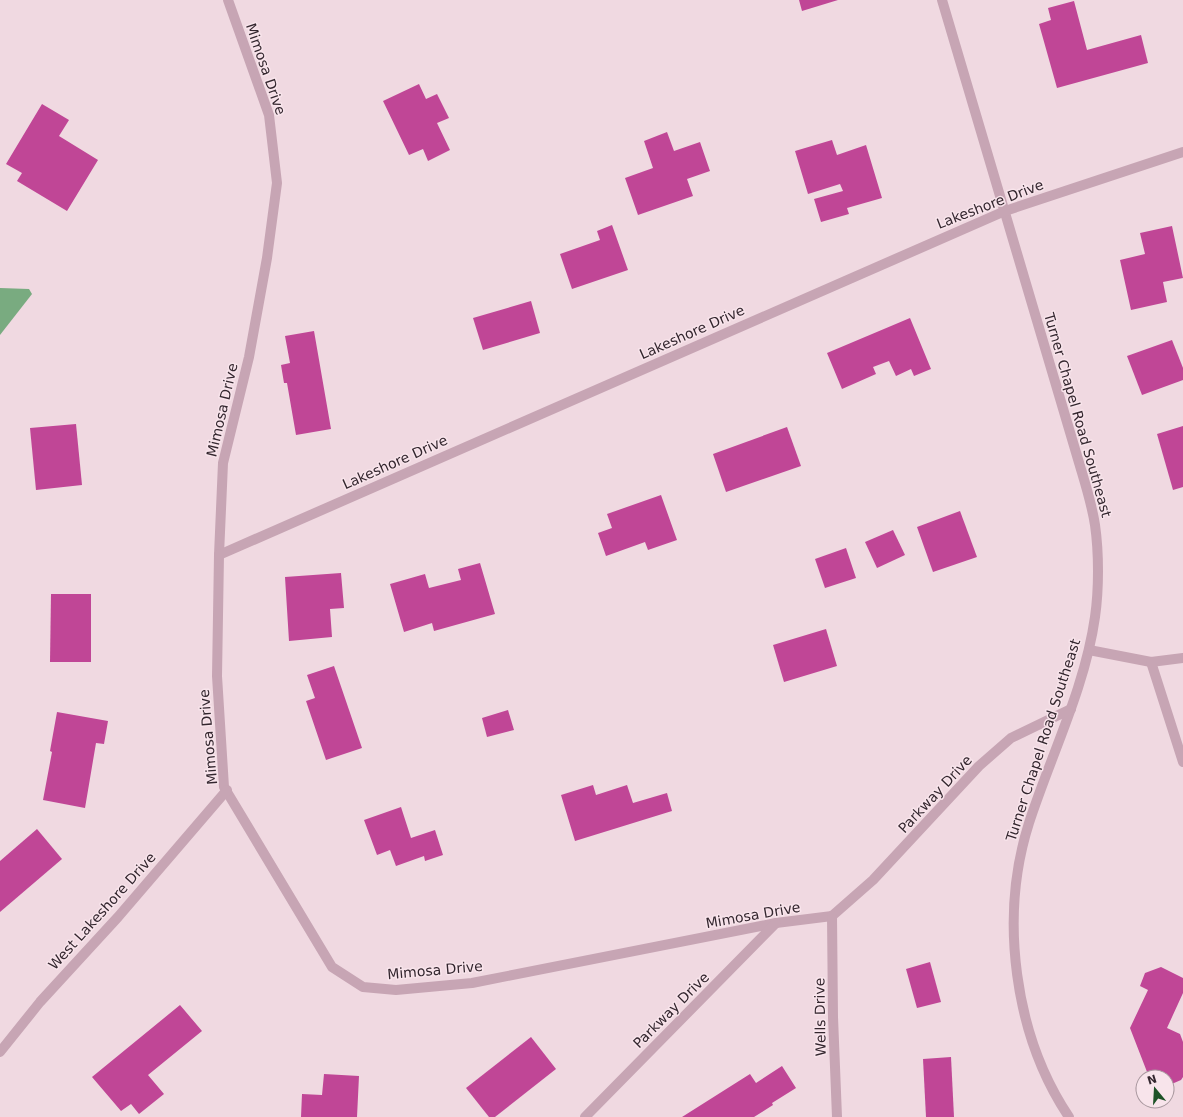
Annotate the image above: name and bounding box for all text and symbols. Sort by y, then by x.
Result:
street label: Mimosa Drive [243,21,289,117]
street label: Lakeshore Drive [934,176,1046,232]
street label: Lakeshore Drive [637,302,747,362]
street label: Turner Chapel Road Southeast [1041,310,1115,519]
street label: Mimosa Drive [203,362,241,458]
street label: Lakeshore Drive [340,432,450,492]
street label: Turner Chapel Road Southeast [1002,636,1083,844]
street label: Mimosa Drive [196,689,220,785]
street label: Parkway Drive [895,752,975,836]
street label: West Lakeshore Drive [45,849,159,973]
street label: Mimosa Drive [704,899,802,931]
street label: Mimosa Drive [387,958,483,982]
street label: Parkway Drive [630,969,712,1051]
street label: Wells Drive [811,978,829,1056]
north arrow [1135,1069,1175,1109]
text: N [1146,1072,1158,1088]

